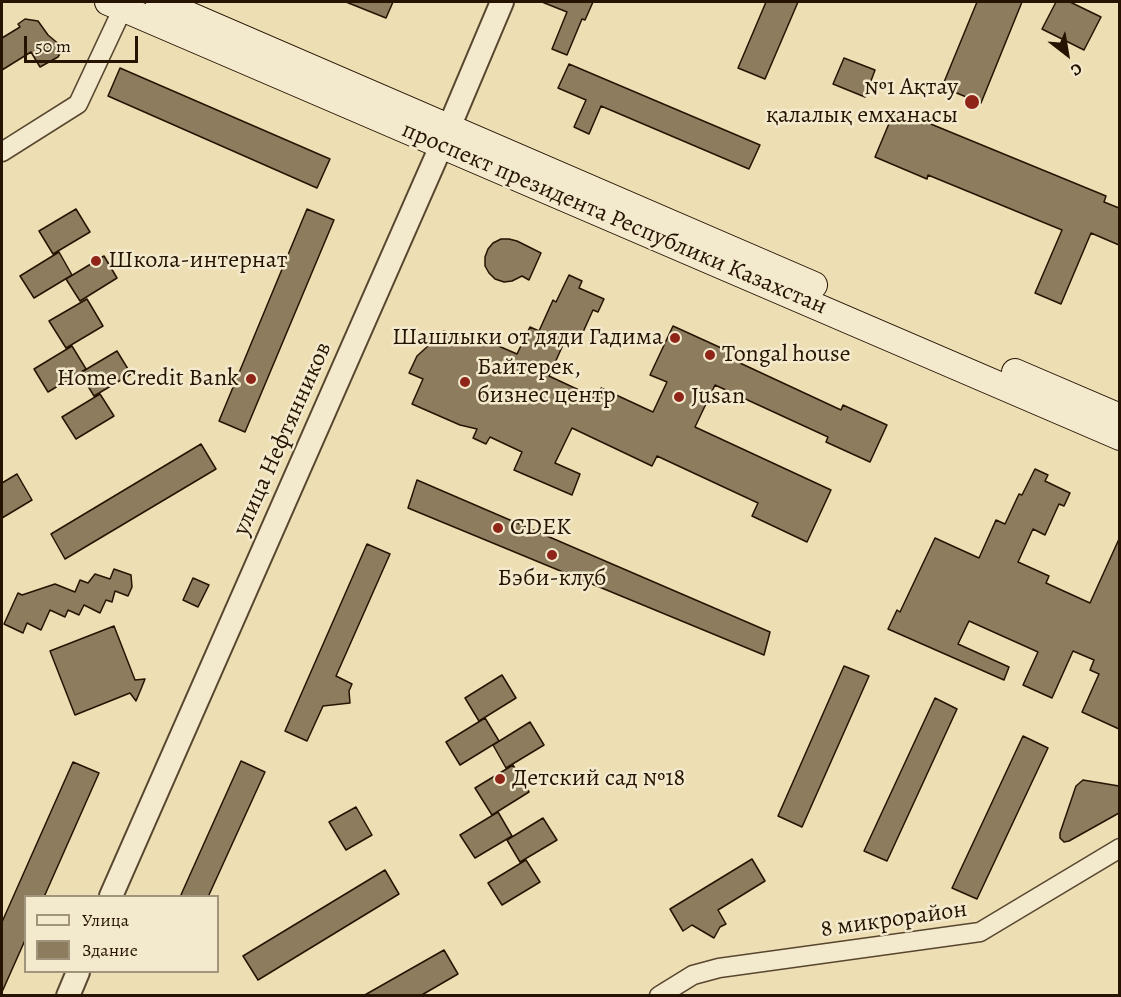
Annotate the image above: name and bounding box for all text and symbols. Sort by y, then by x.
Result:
scale bar [27,24,141,62]
north arrow [1037,24,1097,84]
text: 50 m [35,34,71,58]
text: С [1066,57,1086,81]
place label: №1 Ақтау қалалық емханасы [766,74,958,130]
marker: №1 Ақтау қалалық емханасы [963,93,981,111]
street label: проспект президента Республики Казахстан [397,116,831,322]
place label: Школа-интернат [108,247,287,275]
marker: Школа-интернат [89,254,103,268]
place label: Шашлыки от дяди Гадима [392,324,663,352]
marker: Шашлыки от дяди Гадима [668,331,682,345]
street label: улица Нефтянников [227,338,339,540]
place label: Tongal house [722,341,850,369]
marker: Tongal house [703,348,717,362]
place label: Байтерек, бизнес центр [477,354,616,410]
place label: Home Credit Bank [57,365,239,393]
marker: Home Credit Bank [244,372,258,386]
marker: Байтерек, бизнес центр [458,375,472,389]
place label: Jusan [691,383,745,411]
marker: Jusan [672,390,686,404]
place label: CDEK [510,514,571,542]
marker: CDEK [491,521,505,535]
marker: Бэби-клуб [545,548,559,562]
place label: Бэби-клуб [498,565,606,593]
place label: Детский сад №18 [512,765,685,793]
marker: Детский сад №18 [493,772,507,786]
legend [24,895,219,973]
street label: 8 микрорайон [819,895,969,945]
text: Улица [82,908,129,932]
text: Здание [82,938,138,962]

